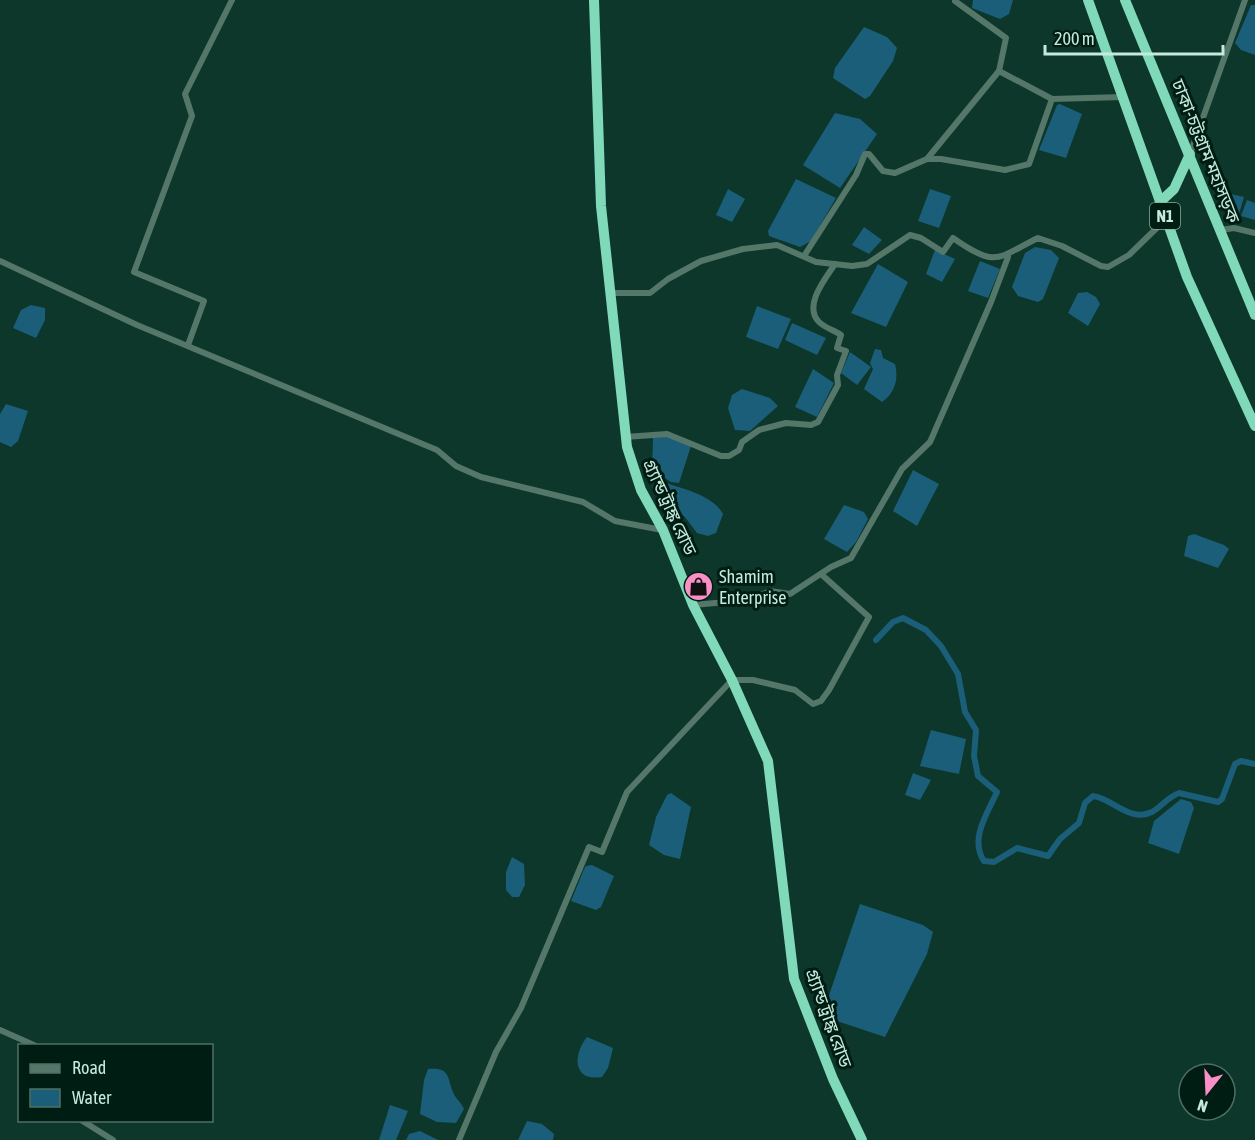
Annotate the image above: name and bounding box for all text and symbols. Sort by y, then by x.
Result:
scale bar [1045,18,1224,56]
text: 200 m [1054,28,1095,49]
street label: ঢাকা-চট্টগ্রাম মহাসড়ক [1167,75,1245,226]
road number: N1 [1150,203,1180,229]
street label: গ্র্যান্ড ট্রাঙ্ক রোড [639,456,701,558]
place label: Shamim Enterprise [719,566,786,608]
shop icon: Shamim Enterprise [682,570,714,602]
street label: গ্র্যান্ড ট্রাঙ্ক রোড [801,966,857,1070]
legend [18,1044,213,1122]
text: Road [72,1057,106,1078]
north arrow [1177,1062,1237,1122]
text: Water [72,1087,112,1108]
text: N [1195,1096,1210,1116]

